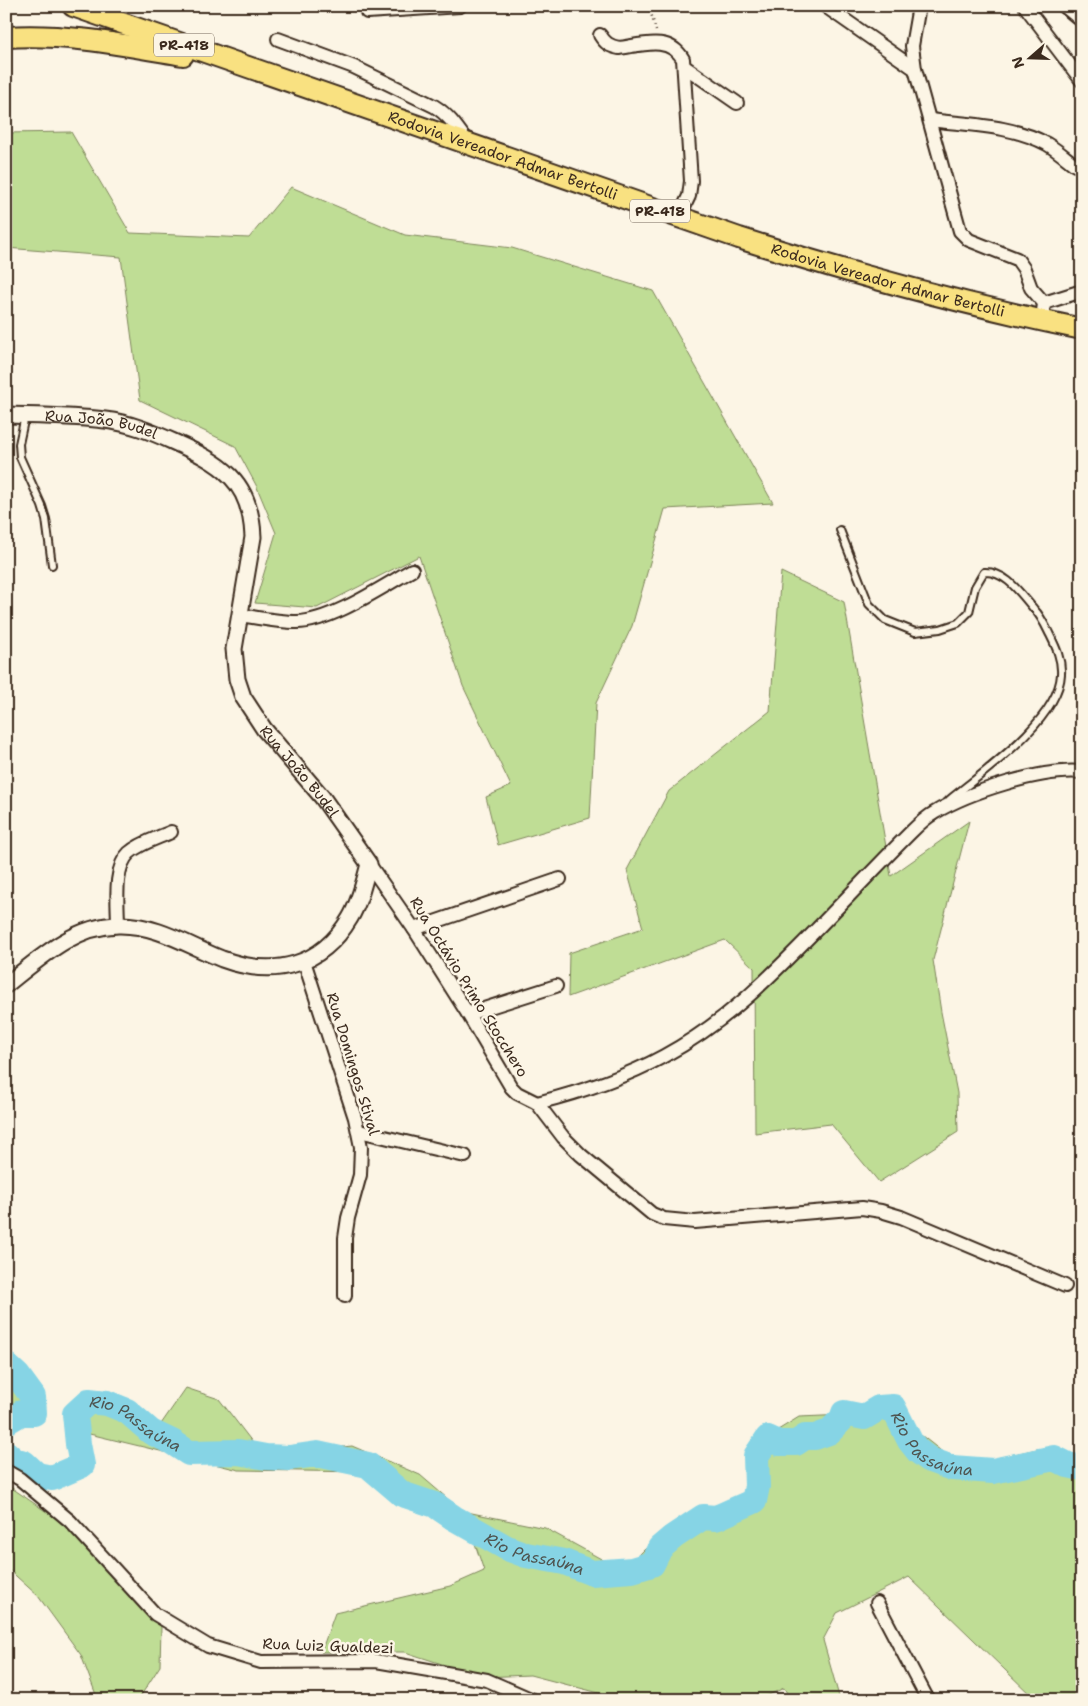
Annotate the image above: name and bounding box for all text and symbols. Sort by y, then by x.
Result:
north arrow [1006,32,1056,82]
road number: PR-418 [154,34,214,56]
text: N [1007,54,1028,71]
street label: Rodovia Vereador Admar Bertolli [385,106,620,205]
road number: PR-418 [630,200,690,222]
street label: Rodovia Vereador Admar Bertolli [768,239,1007,322]
street label: Rua João Budel [45,406,161,444]
street label: Rua João Budel [255,721,344,822]
street label: Rua Octávio Primo Stocchero [405,893,533,1081]
street label: Rua Domingos Stival [322,990,384,1138]
water label: Rio Passaúna [88,1391,186,1456]
water label: Rio Passaúna [886,1408,974,1480]
water label: Rio Passaúna [481,1527,588,1580]
street label: Rua Luiz Gualdezi [262,1634,394,1658]

